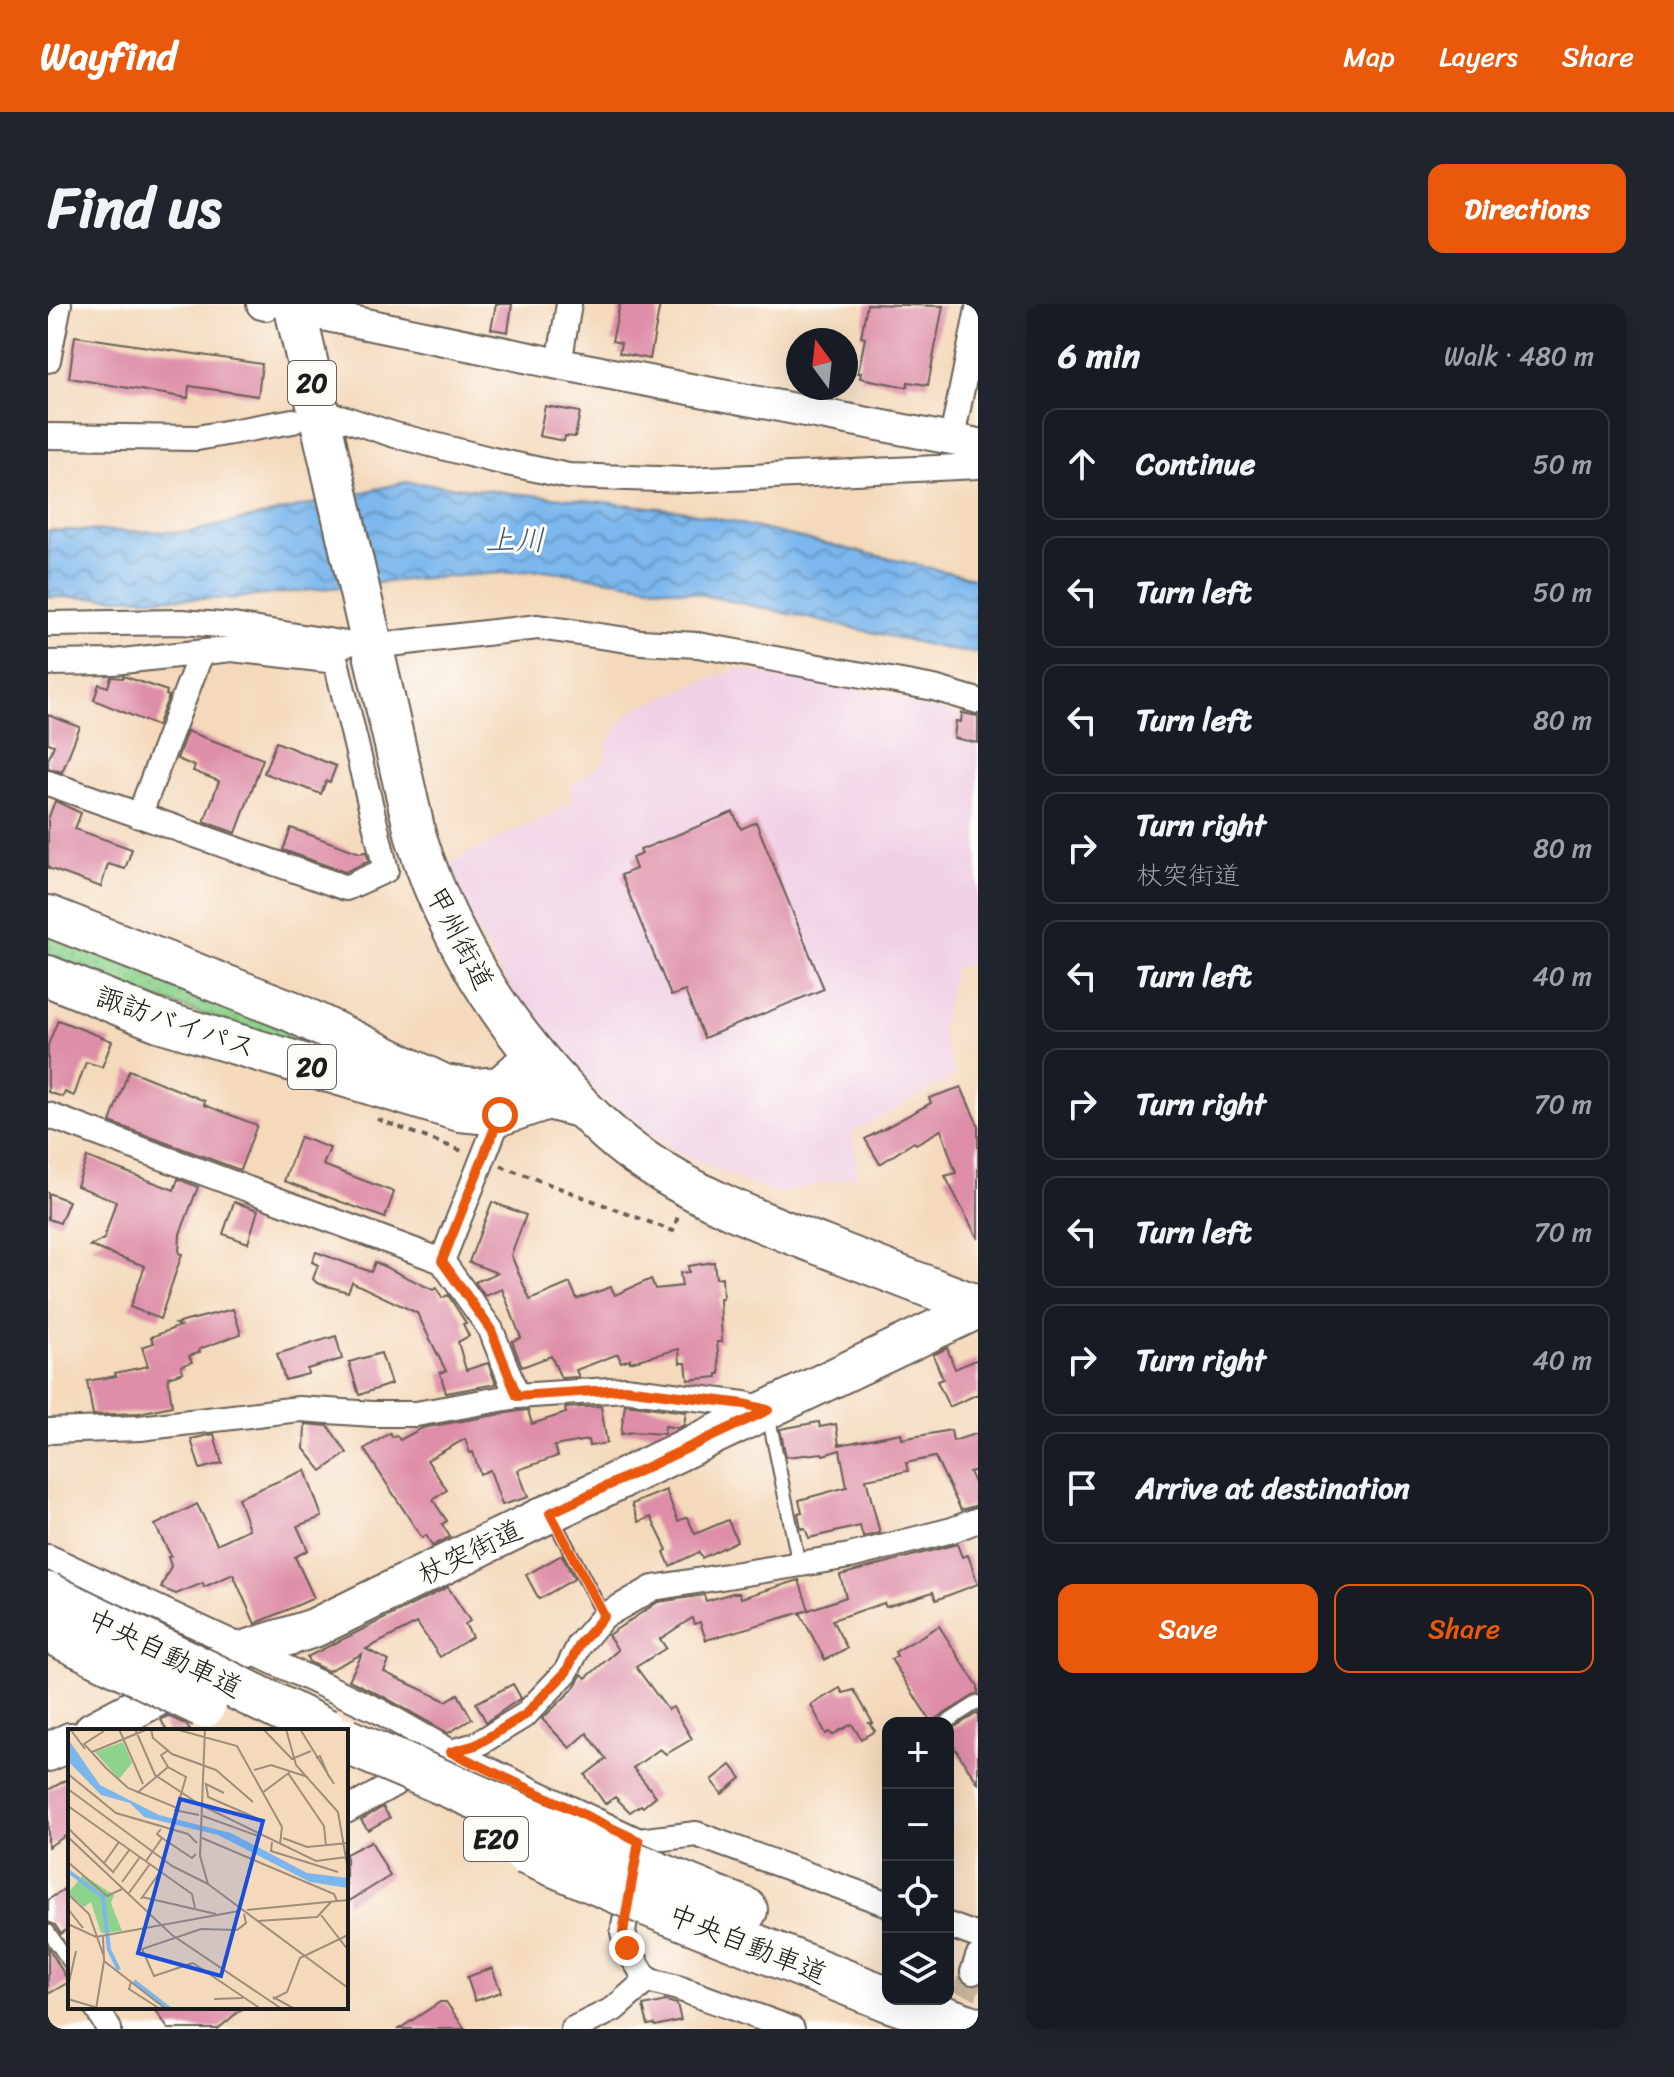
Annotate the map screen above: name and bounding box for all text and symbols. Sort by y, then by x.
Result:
text: Wayfind [40,23,177,90]
text: Map [1343,32,1395,81]
text: Layers [1439,32,1518,81]
text: Share [1562,32,1634,81]
text: Find us [48,159,221,258]
button: Directions [1428,164,1626,253]
text: 6 min [1058,326,1140,386]
north arrow [786,328,858,400]
text: Walk · 480 m [1444,333,1594,379]
road number: 20 [288,361,336,405]
text: Continue [1136,437,1255,491]
text: 50 m [1533,441,1592,487]
icon: ahead [1060,442,1104,486]
water label: 上川 [485,513,545,567]
text: Turn left [1136,565,1252,619]
text: 50 m [1533,569,1592,615]
icon: left [1060,570,1104,614]
text: Turn left [1136,693,1252,747]
text: 80 m [1533,697,1592,743]
icon: left [1060,698,1104,742]
text: Turn right [1136,798,1266,852]
text: 80 m [1533,825,1592,871]
icon: right [1060,826,1104,870]
text: 杖突街道 [1136,852,1240,898]
street label: 甲州街道 [412,877,508,999]
text: Turn left [1136,949,1252,1003]
text: 40 m [1533,953,1592,999]
icon: left [1060,954,1104,998]
street label: 諏訪バイパス [89,972,263,1072]
road number: 20 [288,1045,336,1089]
text: Turn right [1136,1077,1266,1131]
text: 70 m [1534,1081,1592,1127]
icon: right [1060,1082,1104,1126]
route start [482,1097,518,1133]
text: Turn left [1136,1205,1252,1259]
text: 70 m [1534,1209,1592,1255]
icon: left [1060,1210,1104,1254]
text: Turn right [1136,1333,1266,1387]
text: 40 m [1533,1337,1592,1383]
icon: right [1060,1338,1104,1382]
text: Arrive at destination [1136,1461,1410,1515]
icon: arrive [1060,1466,1104,1510]
street label: 杖突街道 [409,1505,531,1599]
button: Save [1058,1584,1318,1673]
button: Share [1334,1584,1594,1673]
street label: 中央自動車道 [79,1594,251,1712]
map controls [882,1717,954,2005]
button: + [882,1717,954,1789]
inset map [68,1729,348,2009]
button: − [882,1789,954,1861]
road number: E20 [464,1817,528,1861]
button: locate [882,1861,954,1933]
street label: 中央自動車道 [661,1890,835,1998]
route end [609,1930,645,1966]
button: layers [882,1933,954,2005]

